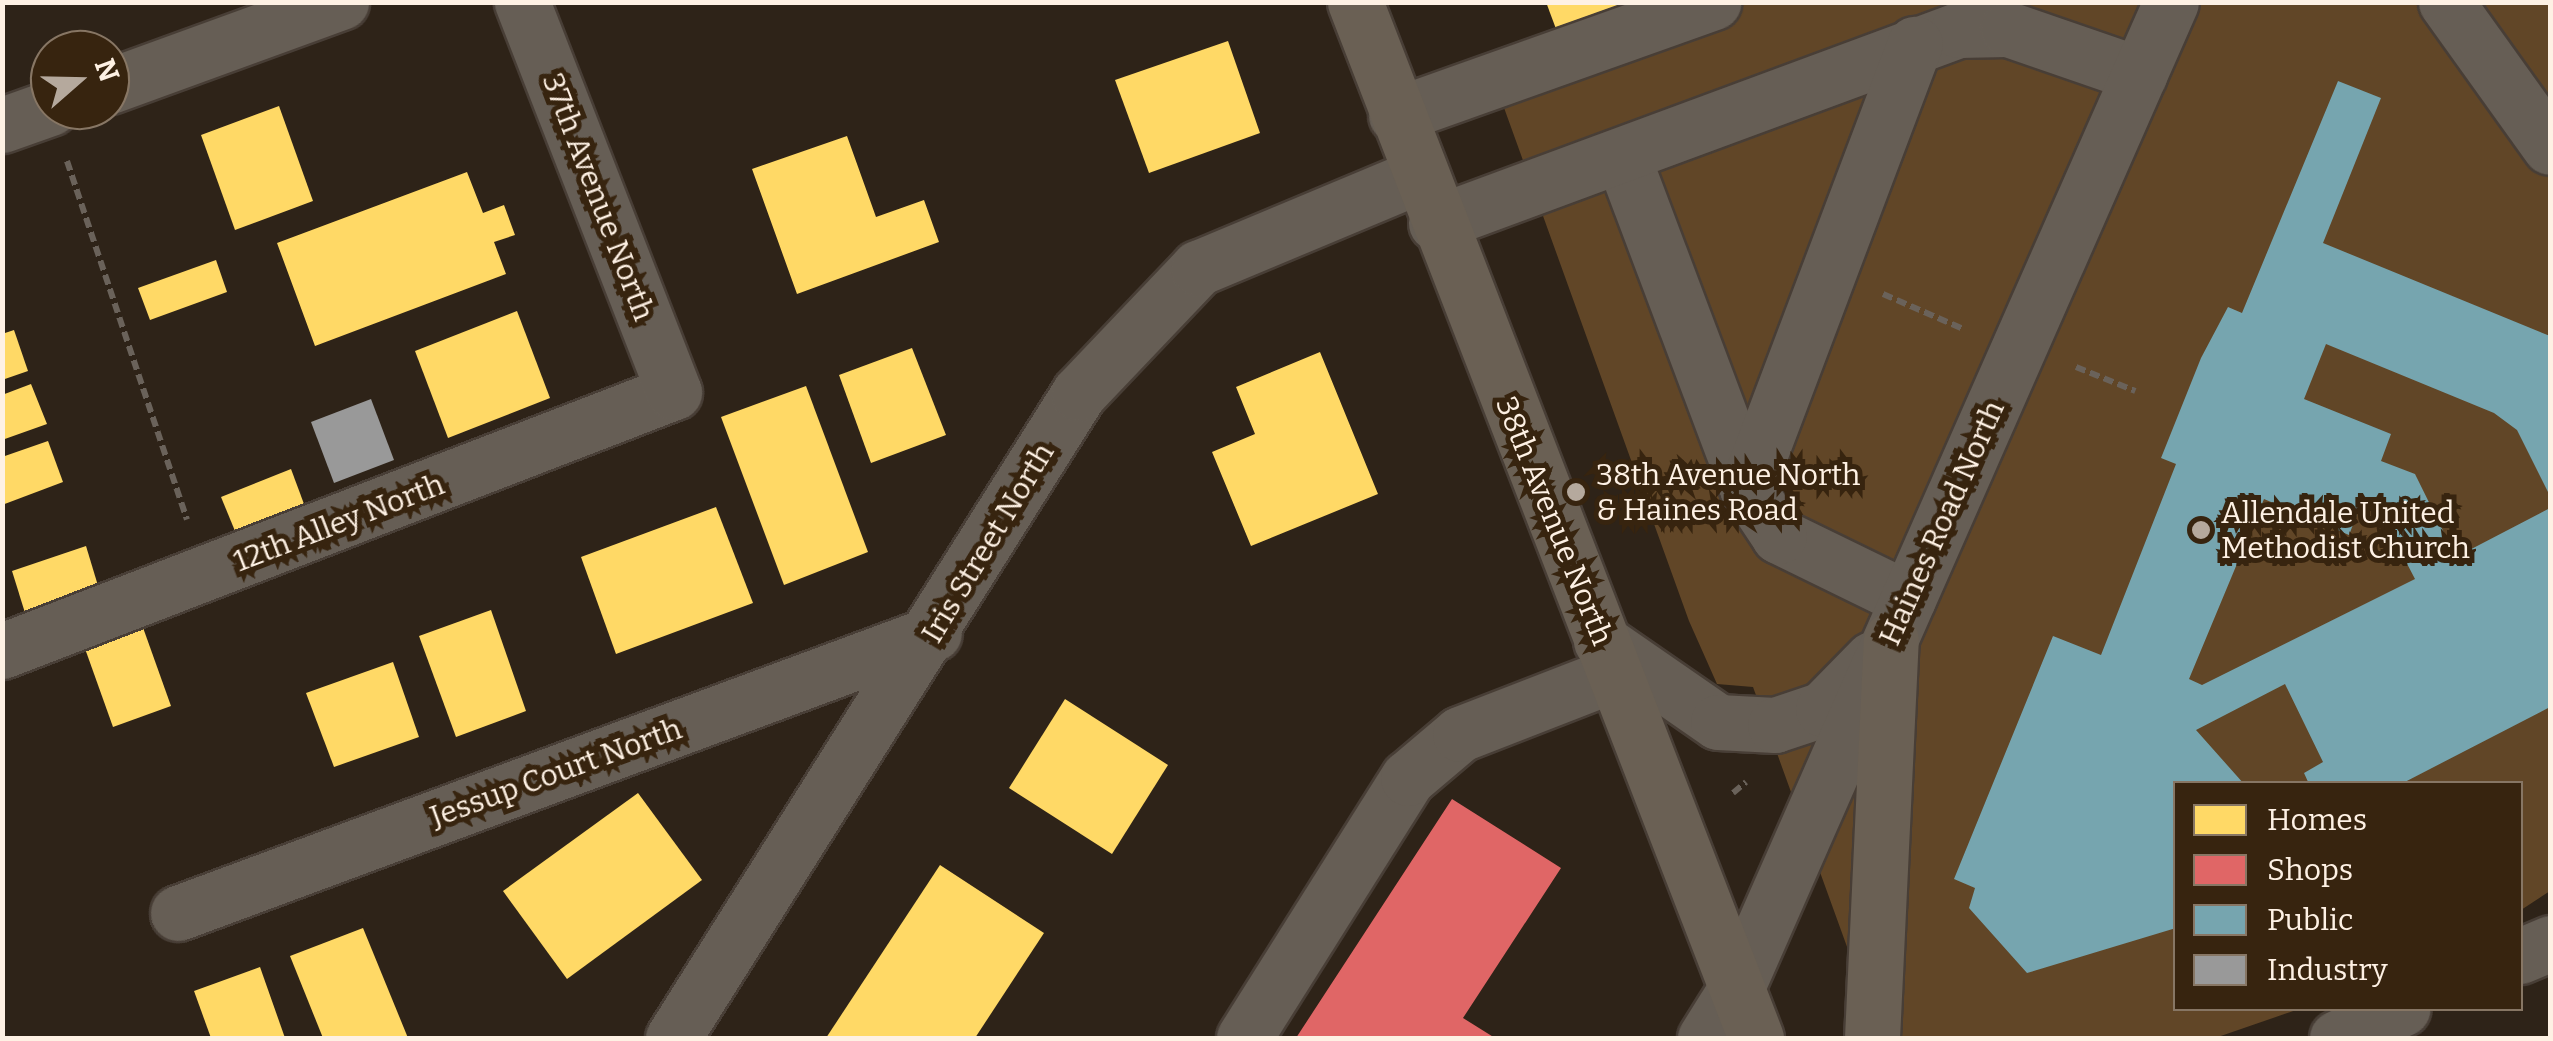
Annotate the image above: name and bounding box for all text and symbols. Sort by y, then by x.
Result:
north arrow [30,30,130,130]
text: N [88,54,126,86]
street label: 37th Avenue North [534,68,662,326]
street label: 38th Avenue North [1488,392,1620,650]
street label: Haines Road North [1872,395,2012,651]
street label: Iris Street North [914,437,1062,649]
place label: 38th Avenue North & Haines Road [1596,457,1861,528]
street label: 12th Alley North [229,466,449,580]
marker: 38th Avenue North & Haines Road [1565,481,1587,503]
place label: Allendale United Methodist Church [2221,495,2470,566]
marker: Allendale United Methodist Church [2190,519,2212,541]
street label: Jessup Court North [426,711,686,835]
legend [2173,781,2523,1011]
text: Homes [2267,802,2367,838]
text: Shops [2267,852,2353,888]
text: Public [2267,902,2353,938]
text: Industry [2267,952,2388,988]

